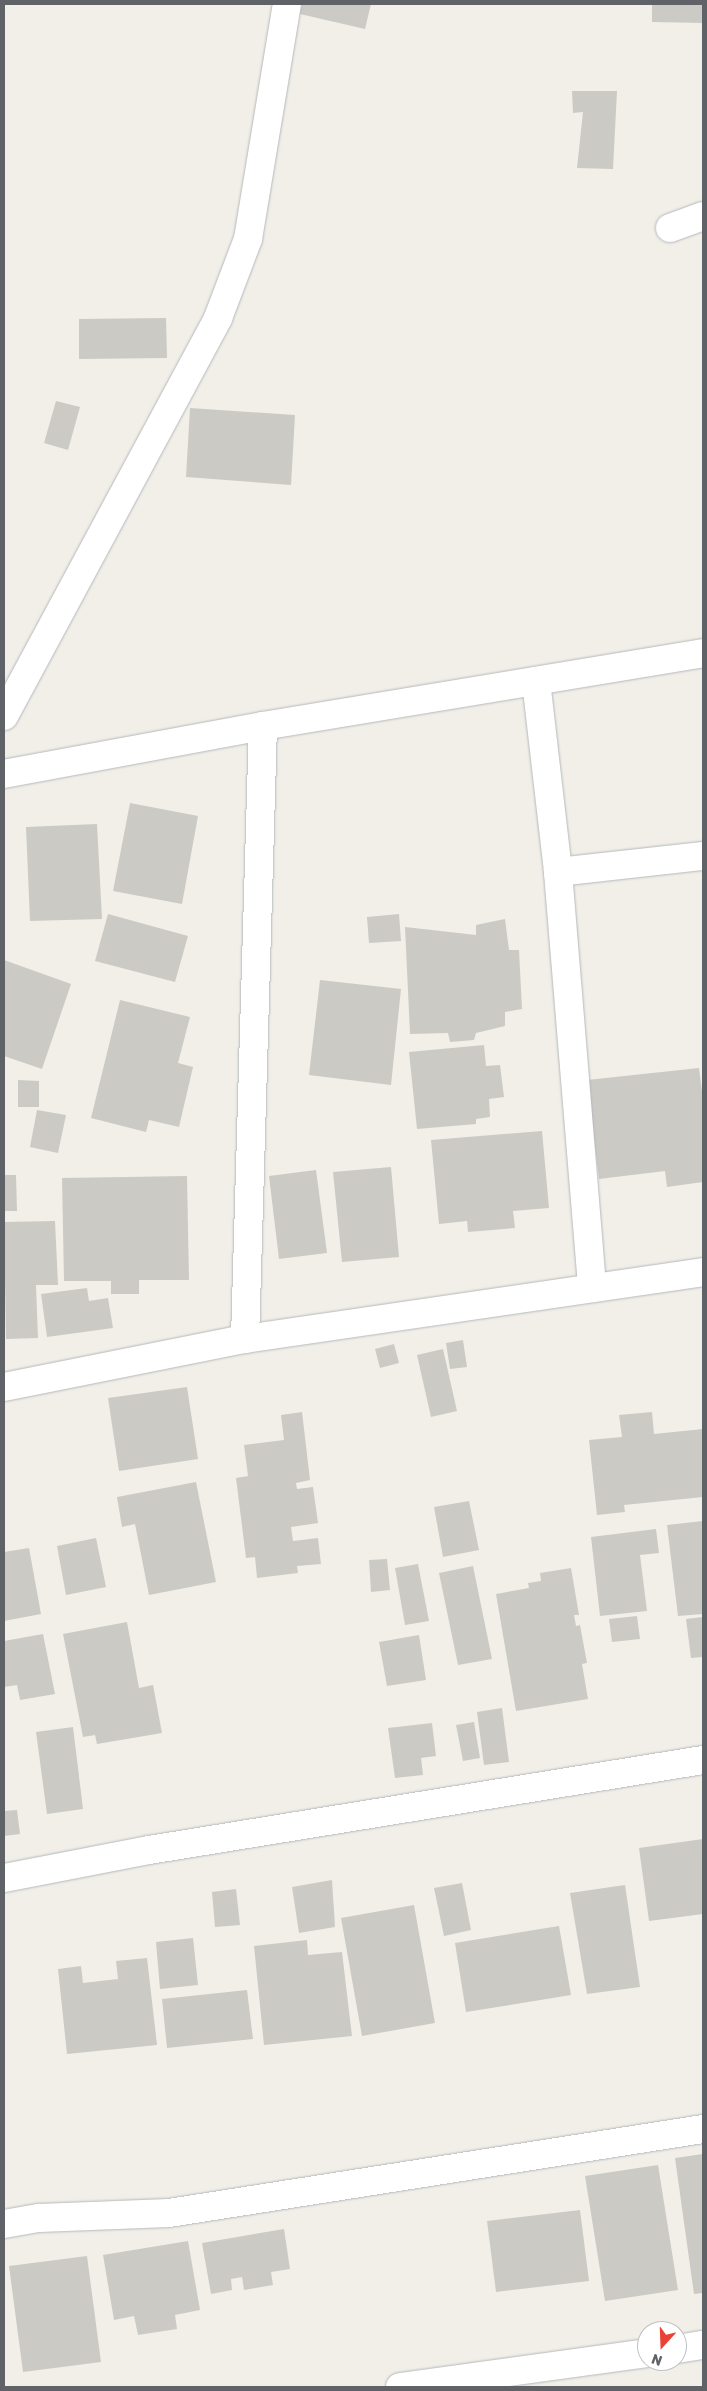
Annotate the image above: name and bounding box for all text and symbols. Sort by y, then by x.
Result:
north arrow [637,2321,687,2371]
text: N [649,2350,665,2369]

